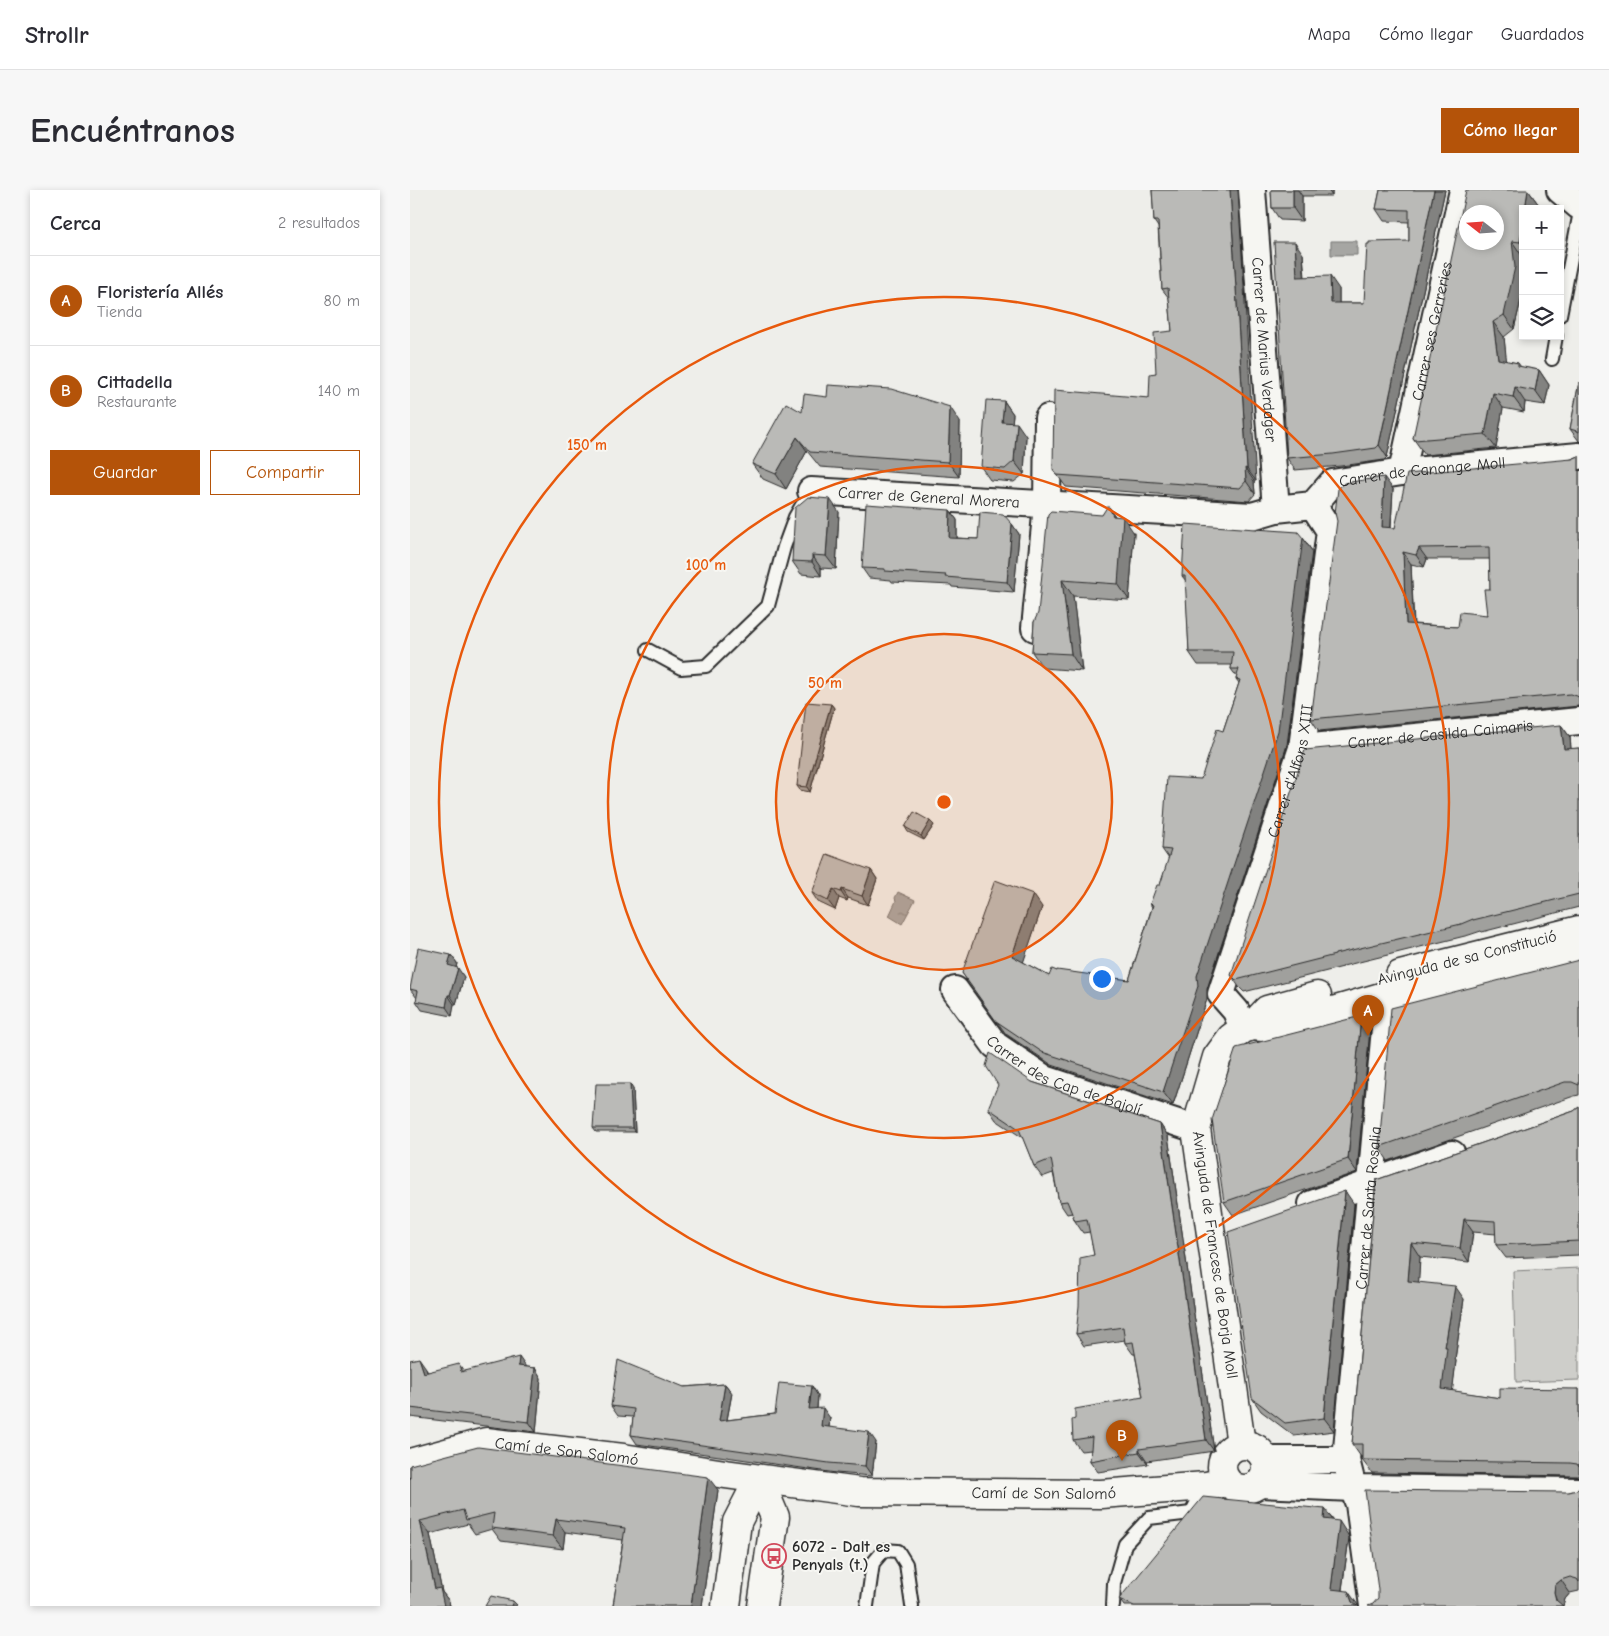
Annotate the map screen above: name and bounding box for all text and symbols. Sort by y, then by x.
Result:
text: Strollr [25,21,89,49]
text: Mapa [1308,24,1351,45]
text: Cómo llegar [1379,24,1473,45]
text: Guardados [1501,24,1584,45]
button: Cómo llegar [1441,108,1579,153]
text: Encuéntranos [30,110,235,151]
north arrow [1459,205,1504,250]
map controls [1519,205,1564,340]
button: + [1519,205,1564,250]
text: Cerca [50,211,101,235]
text: 2 resultados [278,214,360,232]
button: − [1519,250,1564,295]
street label: Carrer de Marius Verdager [1248,257,1280,443]
street label: Carrer ses Gerreries [1409,260,1456,402]
text: Floristería Allés [97,281,223,303]
text: A [62,292,70,310]
text: 80 m [323,292,360,310]
button: layers [1519,295,1564,340]
text: Tienda [97,303,143,321]
text: Cittadella [97,371,173,393]
text: B [61,382,71,400]
text: 140 m [318,382,360,400]
text: Restaurante [97,393,177,411]
text: 150 m [567,436,607,454]
button: Guardar [50,450,200,495]
button: Compartir [210,450,360,495]
street label: Carrer de Canonge Moll [1338,454,1506,491]
street label: Carrer de General Morera [837,484,1020,512]
text: 100 m [686,556,726,574]
text: 50 m [808,674,842,692]
street label: Carrer d'Alfons XIII [1264,703,1317,840]
street label: Carrer de Casilda Caimaris [1347,716,1534,752]
centre of rings [935,793,953,811]
street label: Avinguda de sa Constitució [1376,927,1558,989]
your location [1089,966,1115,992]
pin: A [1352,995,1384,1036]
street label: Carrer des Cap de Bajolí [982,1032,1144,1119]
street label: Carrer de Santa Rosalia [1352,1126,1385,1290]
street label: Avinguda de Francesc de Borja Moll [1189,1130,1241,1380]
pin: B [1106,1420,1138,1461]
street label: Camí de Son Salomó [494,1434,640,1469]
street label: Camí de Son Salomó [971,1484,1117,1503]
place label: 6072 - Dalt es Penyals (t.) [792,1538,890,1574]
bus stop icon: 6072 - Dalt es Penyals (t.) [761,1543,787,1569]

